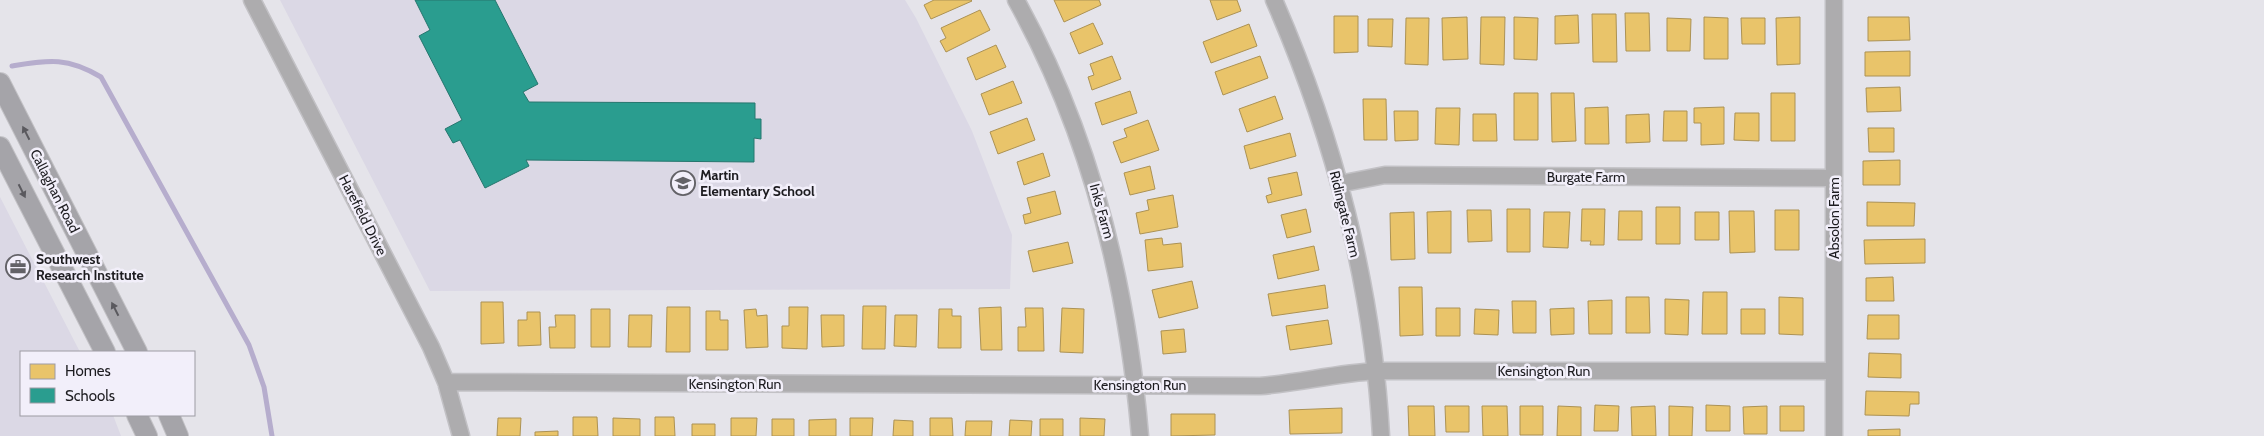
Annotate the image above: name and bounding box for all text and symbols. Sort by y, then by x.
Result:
one-way arrow [21,126,29,140]
street label: Callaghan Road [26,146,84,236]
place label: Martin Elementary School [700,166,815,200]
street label: Burgate Farm [1547,168,1625,186]
street label: Ridingate Farm [1326,169,1364,259]
school or university icon: Martin Elementary School [670,170,696,196]
street label: Harefield Drive [335,172,391,258]
street label: Absolon Farm [1825,177,1843,259]
street label: Inks Farm [1086,181,1118,241]
one-way arrow [18,183,26,198]
place label: Southwest Research Institute [36,250,144,284]
office icon: Southwest Research Institute [5,254,31,280]
one-way arrow [111,302,119,316]
legend [20,351,195,416]
text: Homes [65,362,111,380]
street label: Kensington Run [1498,362,1591,380]
street label: Kensington Run [689,375,782,393]
street label: Kensington Run [1094,376,1187,394]
text: Schools [65,387,115,405]

